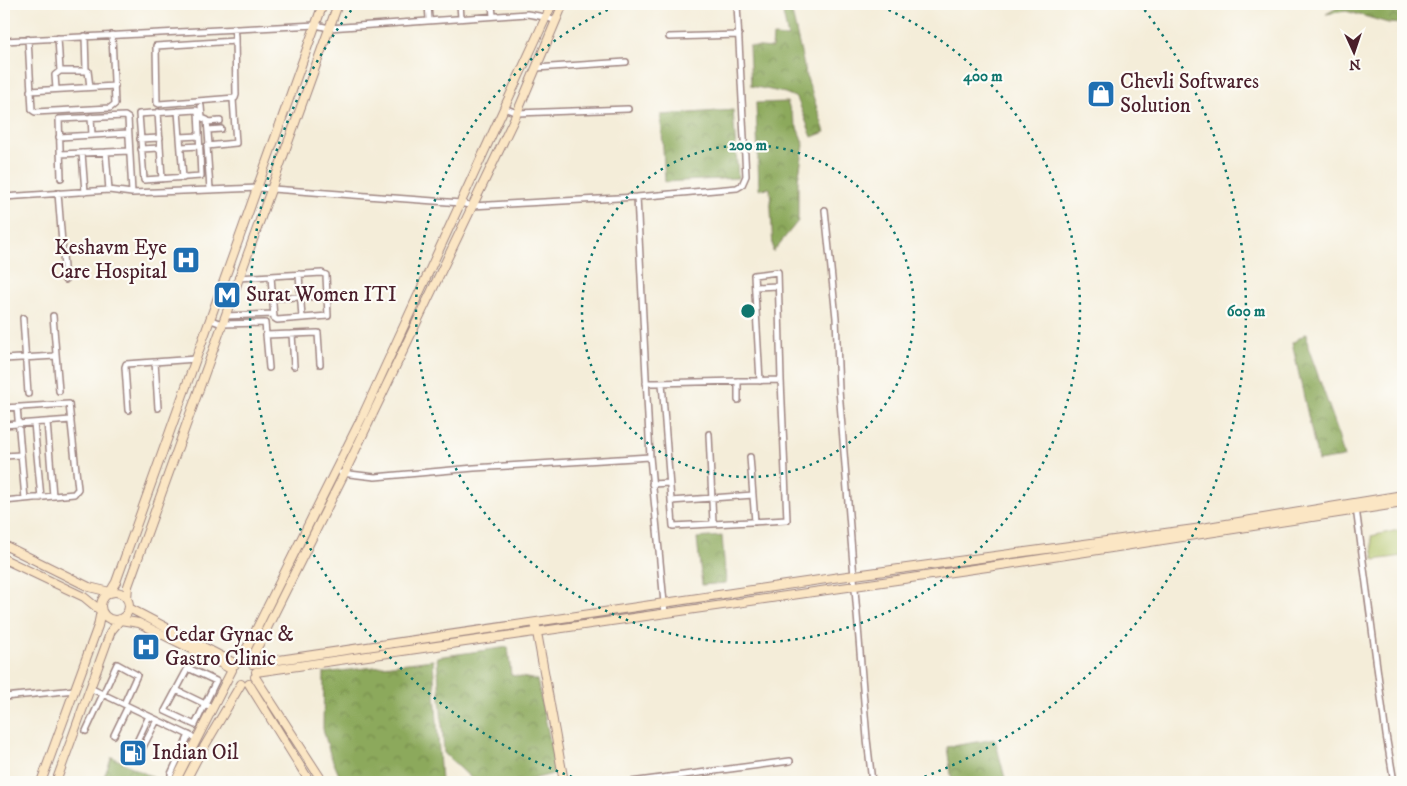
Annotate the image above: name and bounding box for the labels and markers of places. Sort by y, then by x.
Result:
place label: Chevli Softwares Solution [1120,69,1259,119]
shop icon: Chevli Softwares Solution [1086,79,1116,109]
place label: Keshavm Eye Care Hospital [51,235,168,285]
hospital icon: Keshavm Eye Care Hospital [171,245,201,275]
metro station icon: Surat Women ITI [212,280,242,310]
place label: Surat Women ITI [246,282,397,308]
centre of rings [739,302,757,320]
place label: Cedar Gynac & Gastro Clinic [165,622,294,672]
hospital icon: Cedar Gynac & Gastro Clinic [131,632,161,662]
fuel station icon: Indian Oil [118,738,148,768]
place label: Indian Oil [152,740,239,766]

